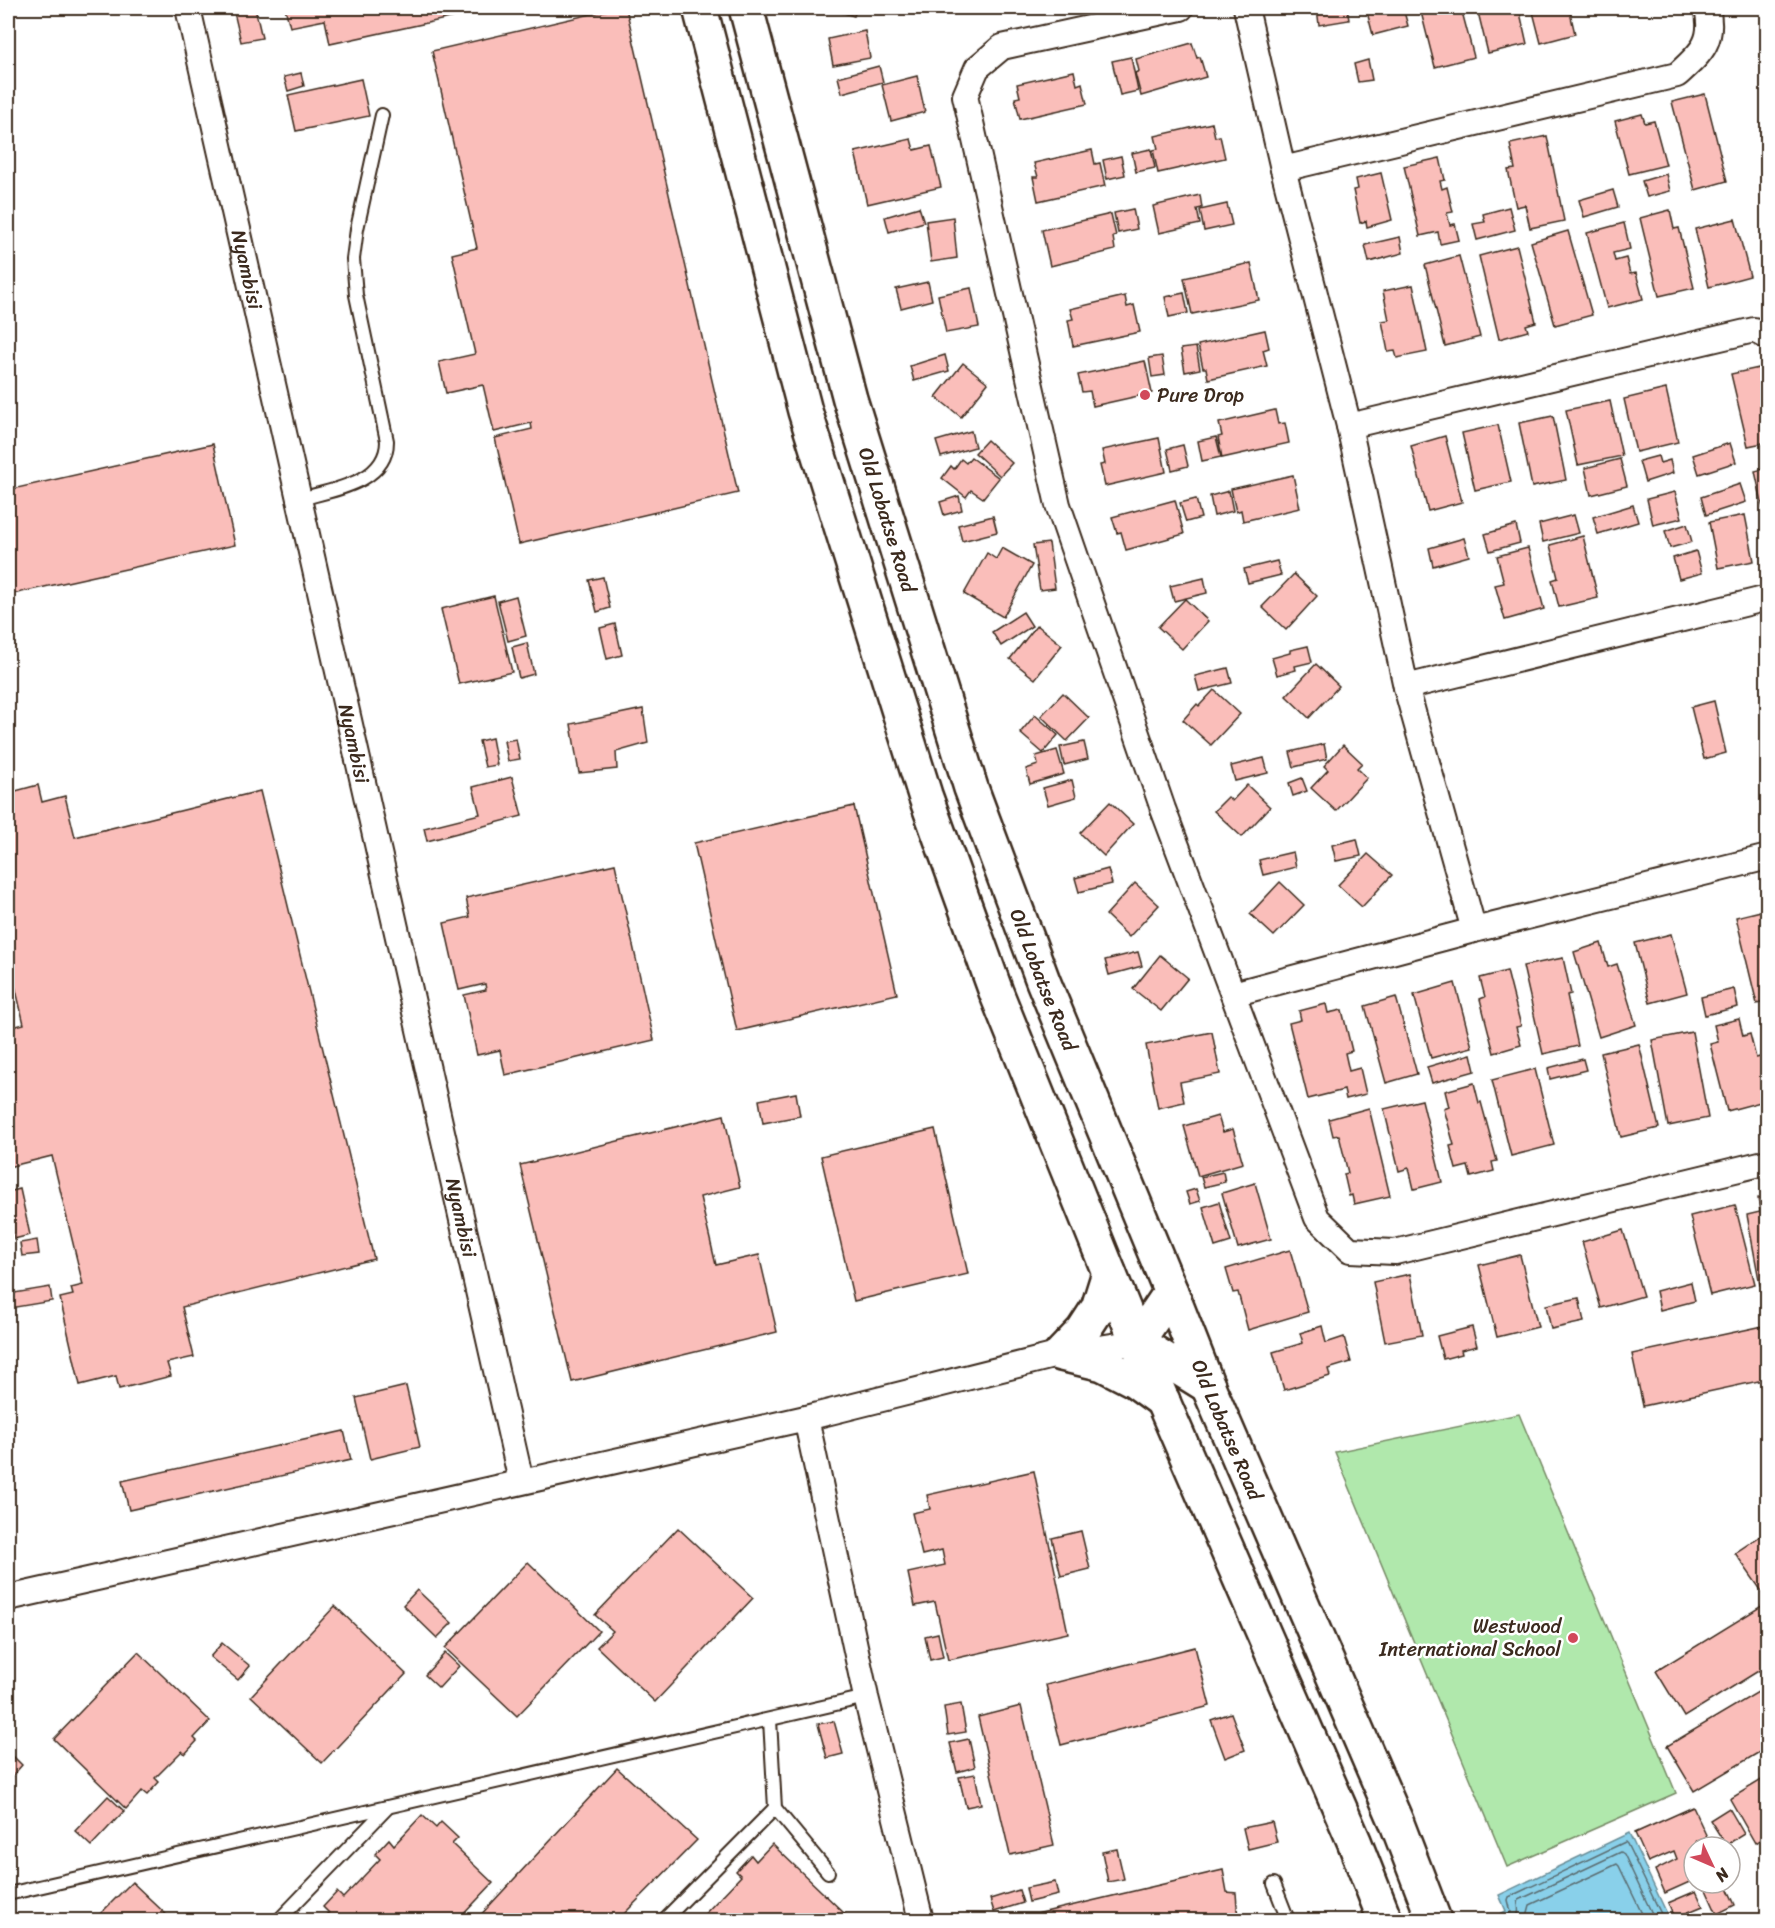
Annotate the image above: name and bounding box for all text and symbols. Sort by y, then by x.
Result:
street label: Nyambisi [221,226,273,313]
place label: Pure Drop [1157,378,1245,413]
marker: Pure Drop [1138,388,1152,402]
street label: Old Lobatse Road [849,443,927,598]
street label: Nyambisi [328,700,380,787]
street label: Old Lobatse Road [1000,904,1088,1058]
street label: Nyambisi [435,1174,487,1261]
street label: Old Lobatse Road [1182,1354,1273,1507]
place label: Westwood International School [1378,1609,1562,1667]
marker: Westwood International School [1566,1631,1580,1645]
north arrow [1682,1835,1742,1895]
text: N [1708,1860,1737,1890]

